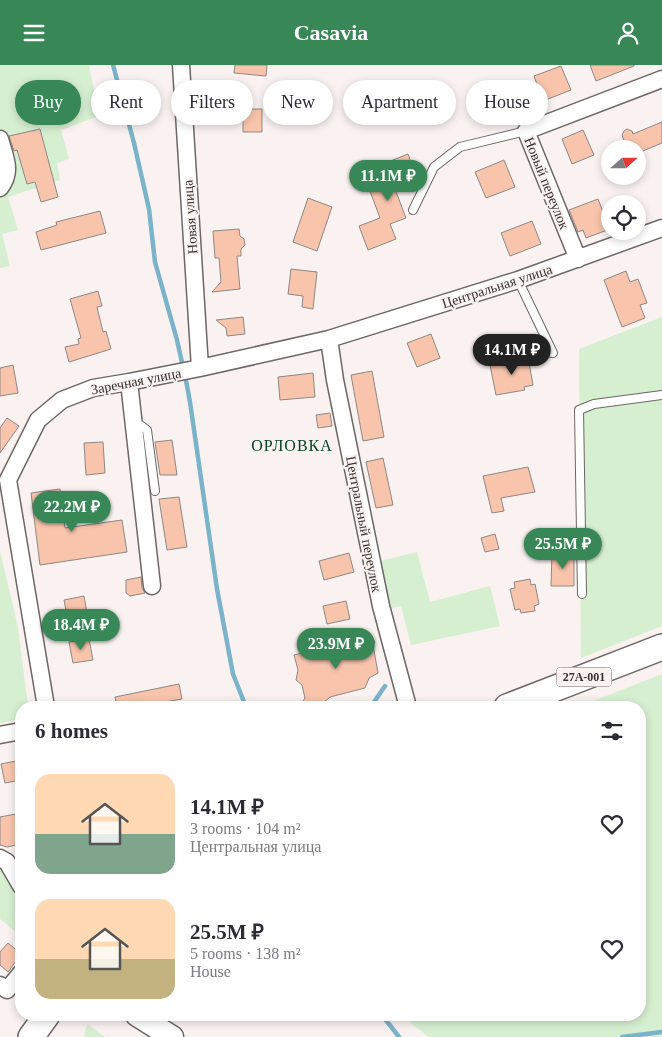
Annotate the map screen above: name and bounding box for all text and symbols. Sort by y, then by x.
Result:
icon: menu [20,19,48,47]
icon: person [614,19,642,47]
text: Casavia [294,20,368,45]
chip: Buy [15,80,81,125]
chip: Rent [91,80,161,125]
chip: Filters [171,80,253,125]
chip: New [263,80,333,125]
chip: Apartment [343,80,456,125]
chip: House [466,80,548,125]
street label: Новый переулок [521,135,572,232]
north arrow [601,140,646,185]
map controls [601,140,646,240]
pin: 11.1M ₽ [342,159,434,202]
text: 11.1M ₽ [360,167,416,184]
street label: Новая улица [180,179,201,255]
button: locate [601,195,646,240]
street label: Центральная улица [440,261,555,311]
pin: 14.1M ₽ [466,333,558,376]
text: 14.1M ₽ [484,341,540,358]
street label: Заречная улица [90,365,183,398]
district label: ОРЛОВКА [251,437,333,454]
street label: Центральный переулок [343,455,384,594]
pin: 22.2M ₽ [26,491,118,533]
text: 22.2M ₽ [44,498,100,515]
pin: 25.5M ₽ [517,527,609,570]
text: 25.5M ₽ [535,535,591,552]
pin: 18.4M ₽ [35,609,127,651]
text: 18.4M ₽ [53,616,109,633]
pin: 23.9M ₽ [290,627,382,670]
text: 23.9M ₽ [308,635,364,652]
road number: 27А-001 [556,667,612,687]
icon: filters [598,717,626,745]
text: 6 homes [35,719,108,743]
icon: home [75,794,135,854]
text: 14.1M ₽ [190,795,264,819]
icon: heart [598,810,626,838]
text: 3 rooms · 104 m² [190,820,301,837]
text: Центральная улица [190,838,321,855]
icon: home [75,919,135,979]
text: 25.5M ₽ [190,920,264,944]
icon: heart [598,935,626,963]
text: 5 rooms · 138 m² [190,945,301,962]
text: House [190,963,231,980]

